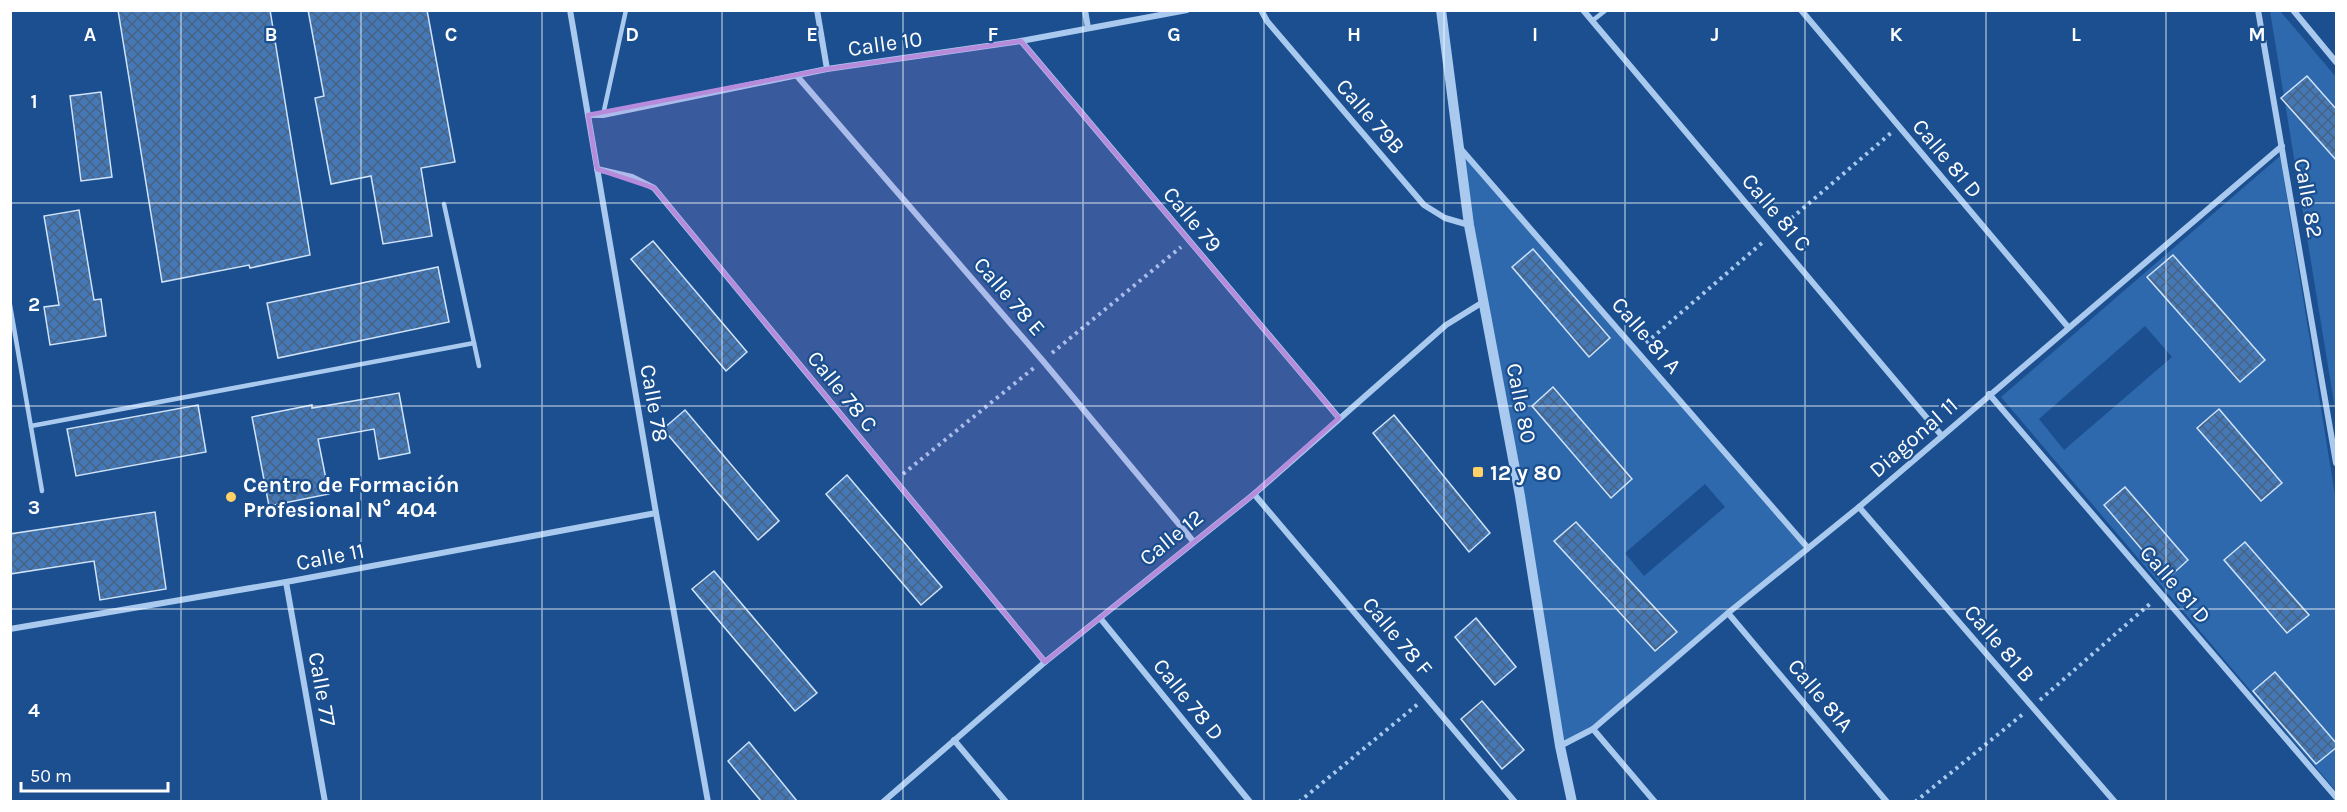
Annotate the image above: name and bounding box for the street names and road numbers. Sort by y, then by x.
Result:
street label: Calle 10 [846,26,924,62]
street label: Calle 79B [1331,74,1410,160]
street label: Calle 81 D [1907,114,1988,203]
street label: Calle 82 [2288,156,2328,240]
street label: Calle 81 C [1736,168,1816,257]
street label: Calle 79 [1157,182,1227,258]
street label: Calle 78 E [968,252,1051,341]
street label: Calle 81 A [1606,292,1687,380]
street label: Calle 78 C [802,346,883,438]
street label: Calle 80 [1501,361,1542,445]
street label: Calle 78 [634,362,674,444]
street label: Diagonal 11 [1864,392,1963,483]
street label: Calle 12 [1135,504,1209,571]
street label: Calle 11 [294,538,367,576]
street label: Calle 81 D [2134,540,2216,629]
street label: Calle 78 F [1357,592,1438,681]
street label: Calle 81 B [1959,600,2040,688]
street label: Calle 77 [303,650,341,728]
street label: Calle 78 D [1147,653,1229,746]
street label: Calle 81A [1782,654,1859,738]

